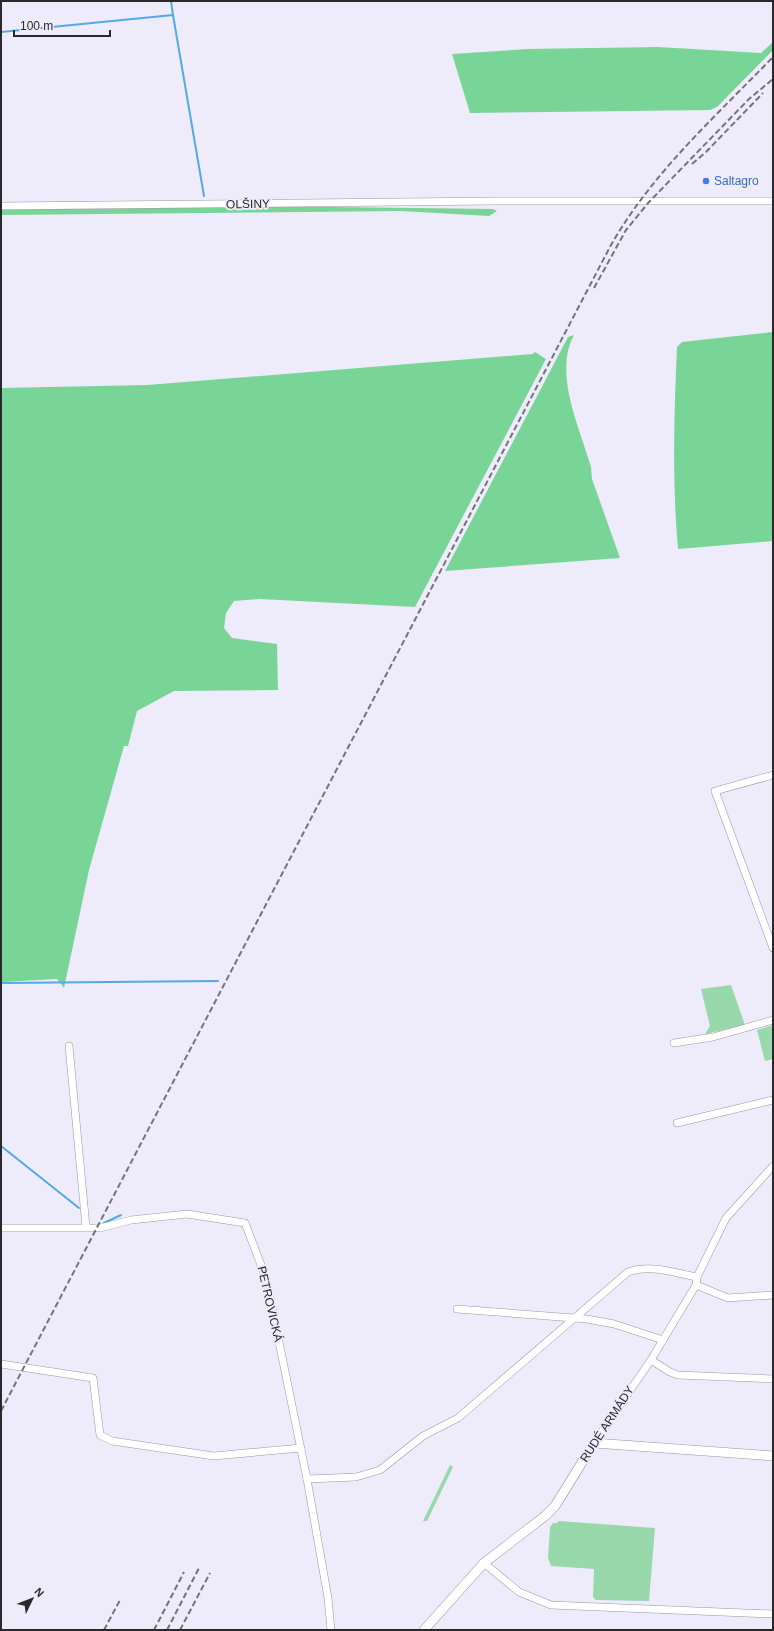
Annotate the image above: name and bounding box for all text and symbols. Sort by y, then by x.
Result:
scale bar [14,12,110,38]
text: 100 m [20,19,53,33]
place label: Saltagro [714,174,759,188]
marker: Saltagro [701,176,711,186]
street label: OLŠINY [226,196,270,211]
street label: PETROVICKÁ [254,1265,286,1343]
street label: RUDÉ ARMÁDY [576,1383,637,1465]
north arrow [12,1579,52,1619]
text: N [32,1585,46,1599]

